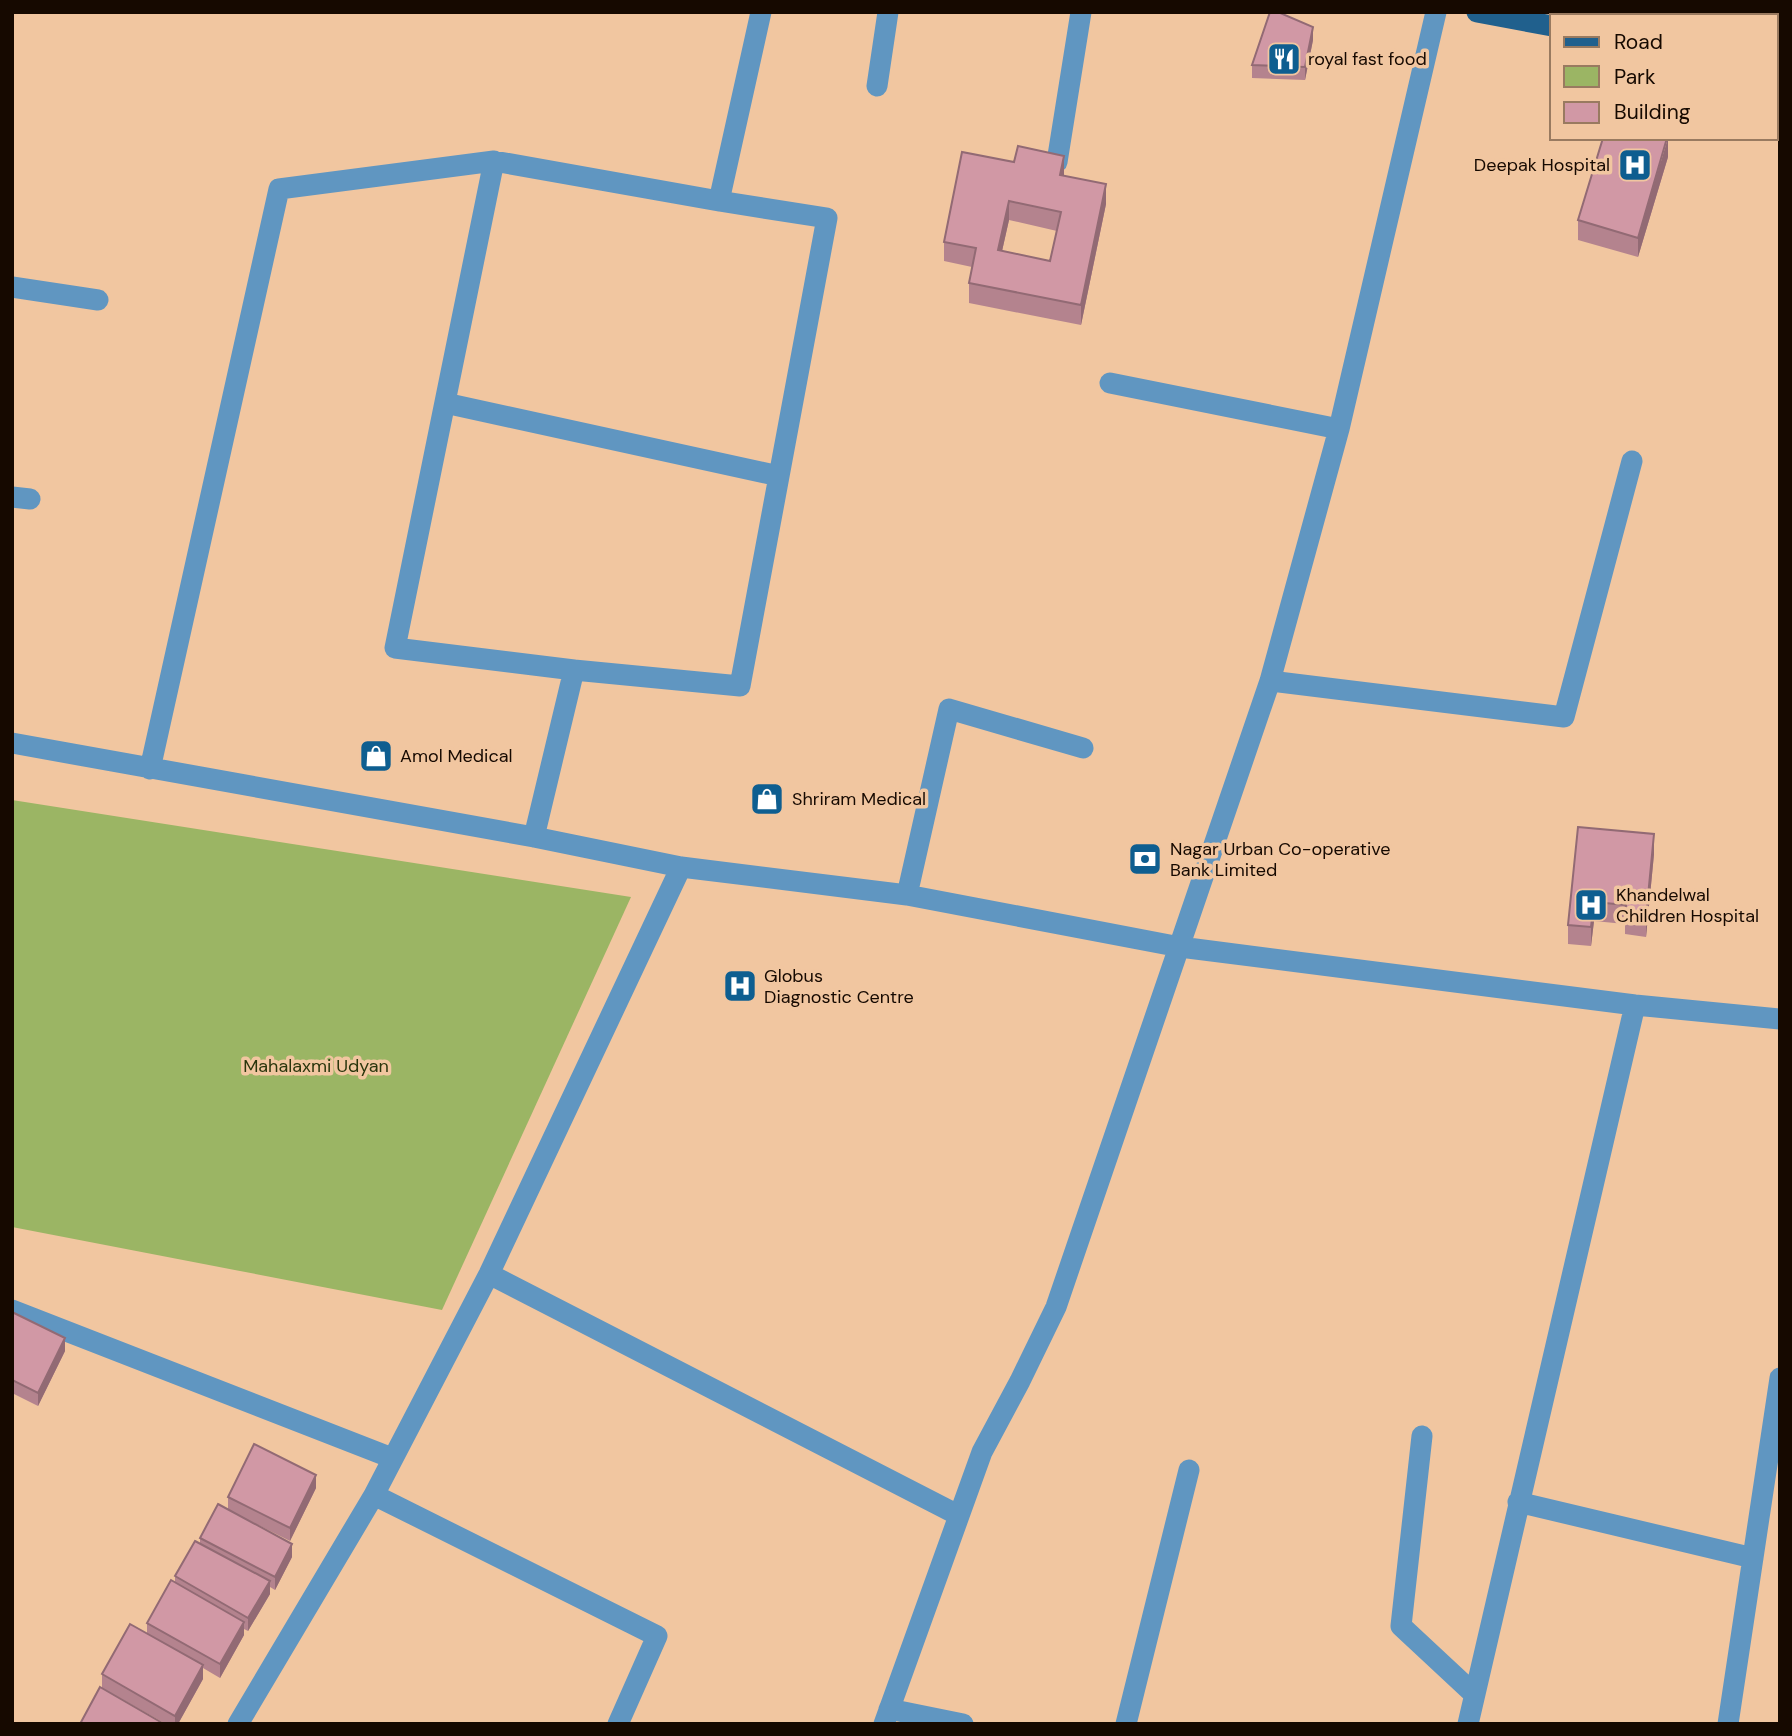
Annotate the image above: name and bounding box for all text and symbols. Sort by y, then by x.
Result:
legend [1550,14,1778,140]
text: Road [1614,28,1663,56]
restaurant icon: royal fast food [1265,40,1303,78]
place label: royal fast food [1308,47,1427,71]
text: Park [1614,63,1656,91]
text: Building [1614,98,1691,126]
hospital icon: Deepak Hospital [1616,146,1654,184]
place label: Deepak Hospital [1474,153,1610,177]
shop icon: Amol Medical [357,737,395,775]
place label: Amol Medical [400,744,513,768]
shop icon: Shriram Medical [748,780,786,818]
place label: Shriram Medical [792,787,926,811]
place label: Nagar Urban Co-operative Bank Limited [1170,837,1390,882]
bank icon: Nagar Urban Co-operative Bank Limited [1126,840,1164,878]
place label: Khandelwal Children Hospital [1616,883,1759,928]
hospital icon: Khandelwal Children Hospital [1572,886,1610,924]
place label: Globus Diagnostic Centre [764,964,914,1009]
hospital icon: Globus Diagnostic Centre [721,967,759,1005]
park label: Mahalaxmi Udyan [243,1054,389,1078]

